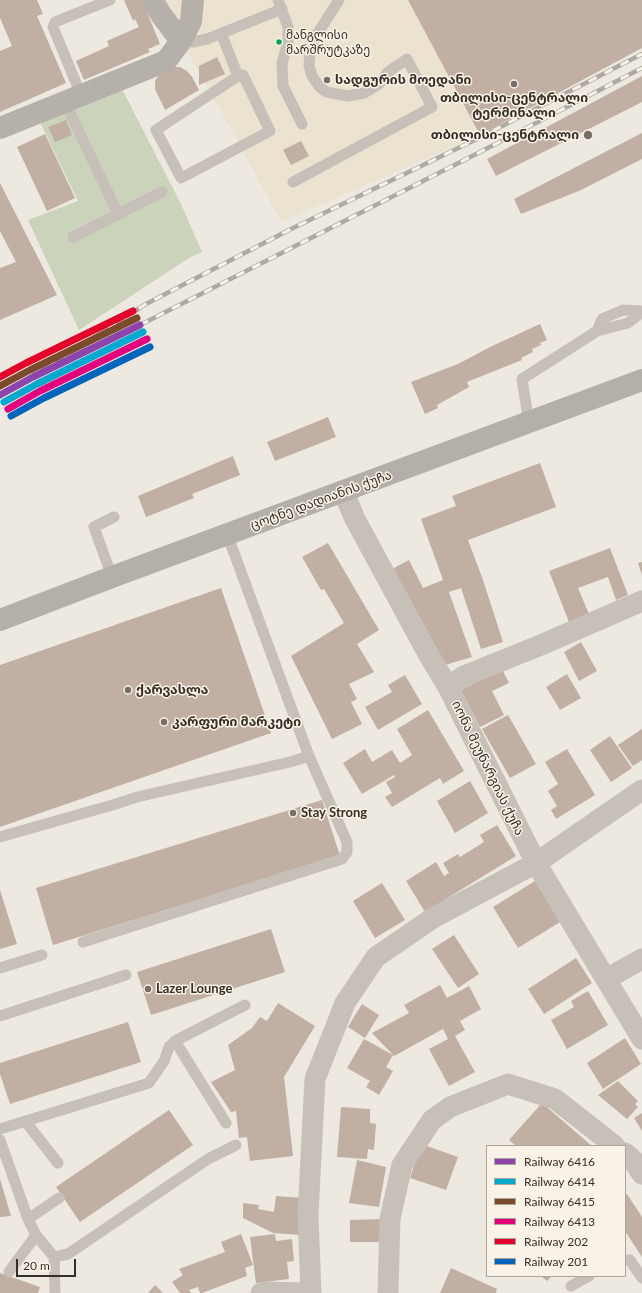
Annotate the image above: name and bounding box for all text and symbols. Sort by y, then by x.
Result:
place label: მანგლისი მარშრუტკაზე [286,28,370,56]
marker: მანგლისი მარშრუტკაზე [274,37,284,47]
place label: სადგურის მოედანი [335,72,471,88]
marker: სადგურის მოედანი [322,75,332,85]
marker: თბილისი-ცენტრალი ტერმინალი [509,79,519,89]
place label: თბილისი-ცენტრალი ტერმინალი [440,90,588,121]
place label: თბილისი-ცენტრალი [431,127,579,143]
marker: თბილისი-ცენტრალი [582,129,594,141]
street label: ცოტნე დადიანის ქუჩა [248,467,394,533]
place label: ქარვასლა [136,682,208,698]
marker: ქარვასლა [123,685,133,695]
street label: იონა მეუნარგიას ქუჩა [449,698,527,838]
place label: კარფური მარკეტი [172,714,301,730]
marker: კარფური მარკეტი [159,717,169,727]
place label: Stay Strong [301,805,367,821]
marker: Stay Strong [288,808,298,818]
place label: Lazer Lounge [156,981,232,997]
marker: Lazer Lounge [143,984,153,994]
legend [486,1145,626,1277]
text: Railway 6416 [524,1154,595,1169]
text: Railway 6414 [524,1174,595,1189]
text: Railway 6415 [524,1194,595,1209]
text: Railway 6413 [524,1214,595,1229]
text: Railway 202 [524,1234,588,1249]
scale bar [18,1251,78,1277]
text: Railway 201 [524,1254,588,1269]
text: 20 m [23,1258,50,1273]

